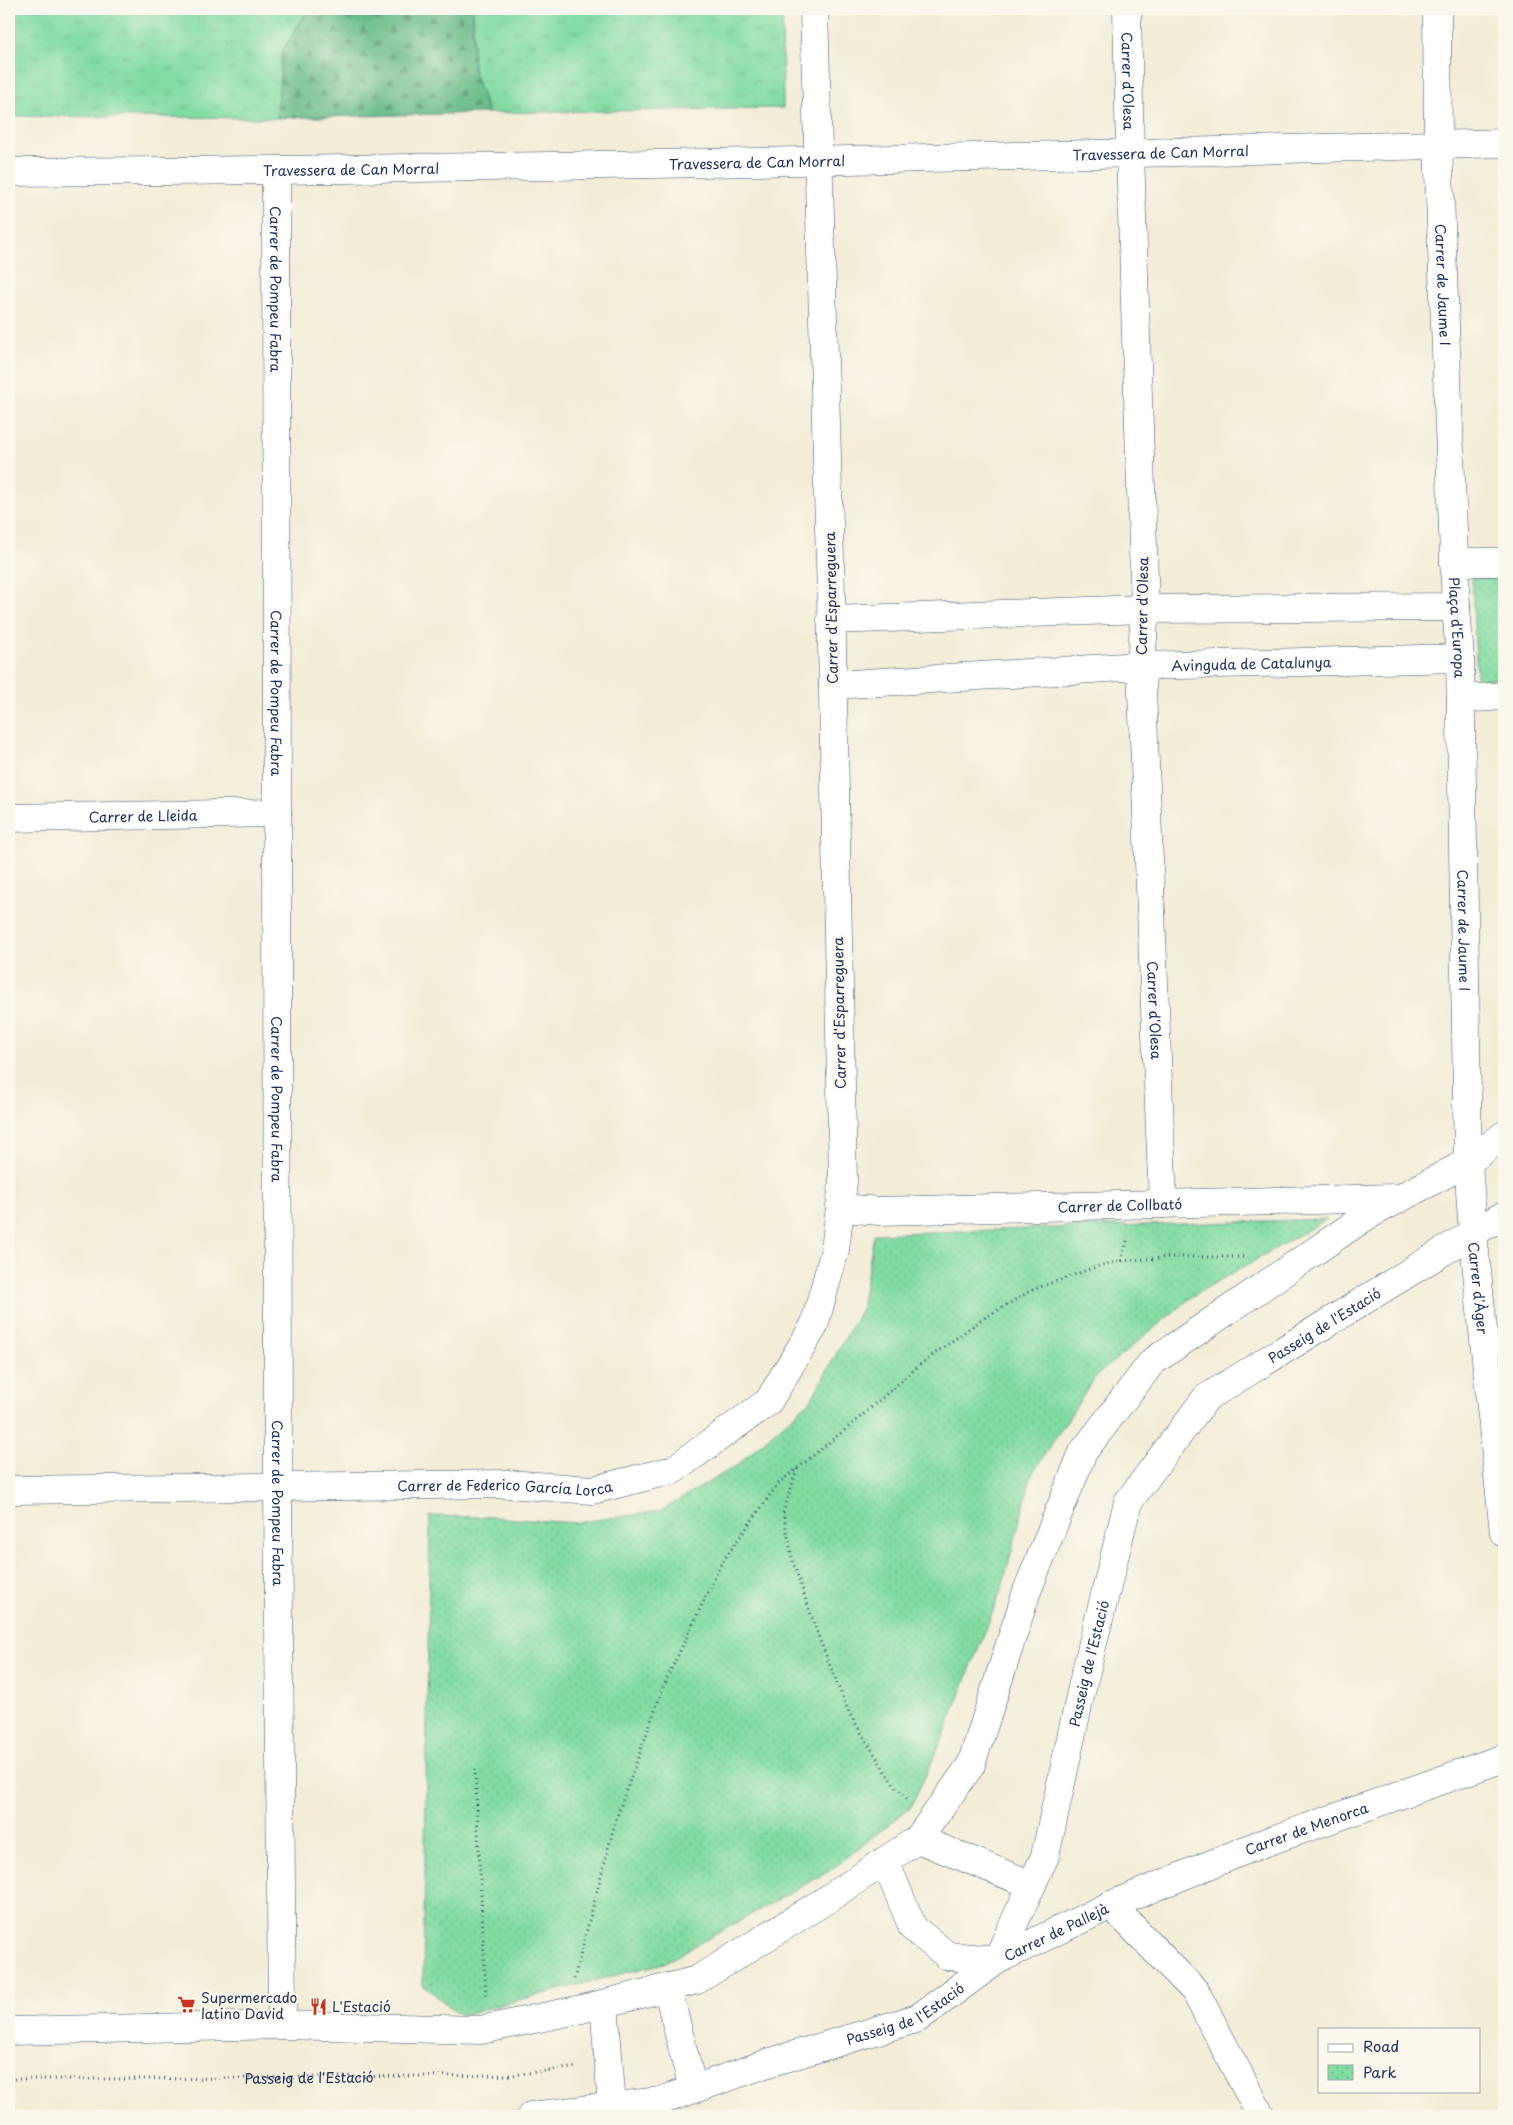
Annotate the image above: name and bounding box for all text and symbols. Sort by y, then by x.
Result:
street label: Carrer d'Olesa [1117,32,1140,131]
street label: Travessera de Can Morral [1072,140,1249,165]
street label: Travessera de Can Morral [669,150,845,174]
street label: Travessera de Can Morral [263,157,439,181]
street label: Carrer de Pompeu Fabra [266,206,287,373]
street label: Carrer de Jaume I [1431,223,1456,346]
street label: Carrer d'Esparreguera [819,532,843,684]
street label: Carrer d'Olesa [1131,556,1153,655]
street label: Plaça d'Europa [1444,577,1471,679]
street label: Carrer de Pompeu Fabra [266,610,287,777]
street label: Avinguda de Catalunya [1171,651,1332,676]
street label: Carrer de Lleida [88,804,198,827]
street label: Carrer de Jaume I [1453,869,1476,992]
street label: Carrer d'Esparreguera [827,937,851,1089]
street label: Carrer d'Olesa [1143,961,1168,1060]
street label: Carrer de Pompeu Fabra [267,1016,288,1183]
street label: Carrer de Collbató [1057,1193,1183,1217]
street label: Carrer d'Àger [1463,1241,1494,1336]
street label: Passeig de l'Estació [1264,1282,1385,1368]
street label: Carrer de Pompeu Fabra [267,1420,289,1587]
street label: Carrer de Federico García Lorca [397,1473,615,1501]
street label: Passeig de l'Estació [1063,1598,1114,1728]
street label: Carrer de Menorca [1242,1796,1371,1860]
street label: Carrer de Pallejà [1000,1897,1112,1966]
street label: Passeig de l'Estació [844,1977,968,2049]
place label: Supermercado latino David [201,1987,298,2024]
supermarket icon: Supermercado latino David [177,1995,197,2015]
restaurant icon: L'Estació [308,1996,328,2016]
place label: L'Estació [332,1996,391,2017]
legend [1318,2028,1480,2092]
text: Road [1363,2034,1399,2057]
text: Park [1363,2060,1397,2083]
street label: Passeig de l'Estació [244,2066,374,2088]

